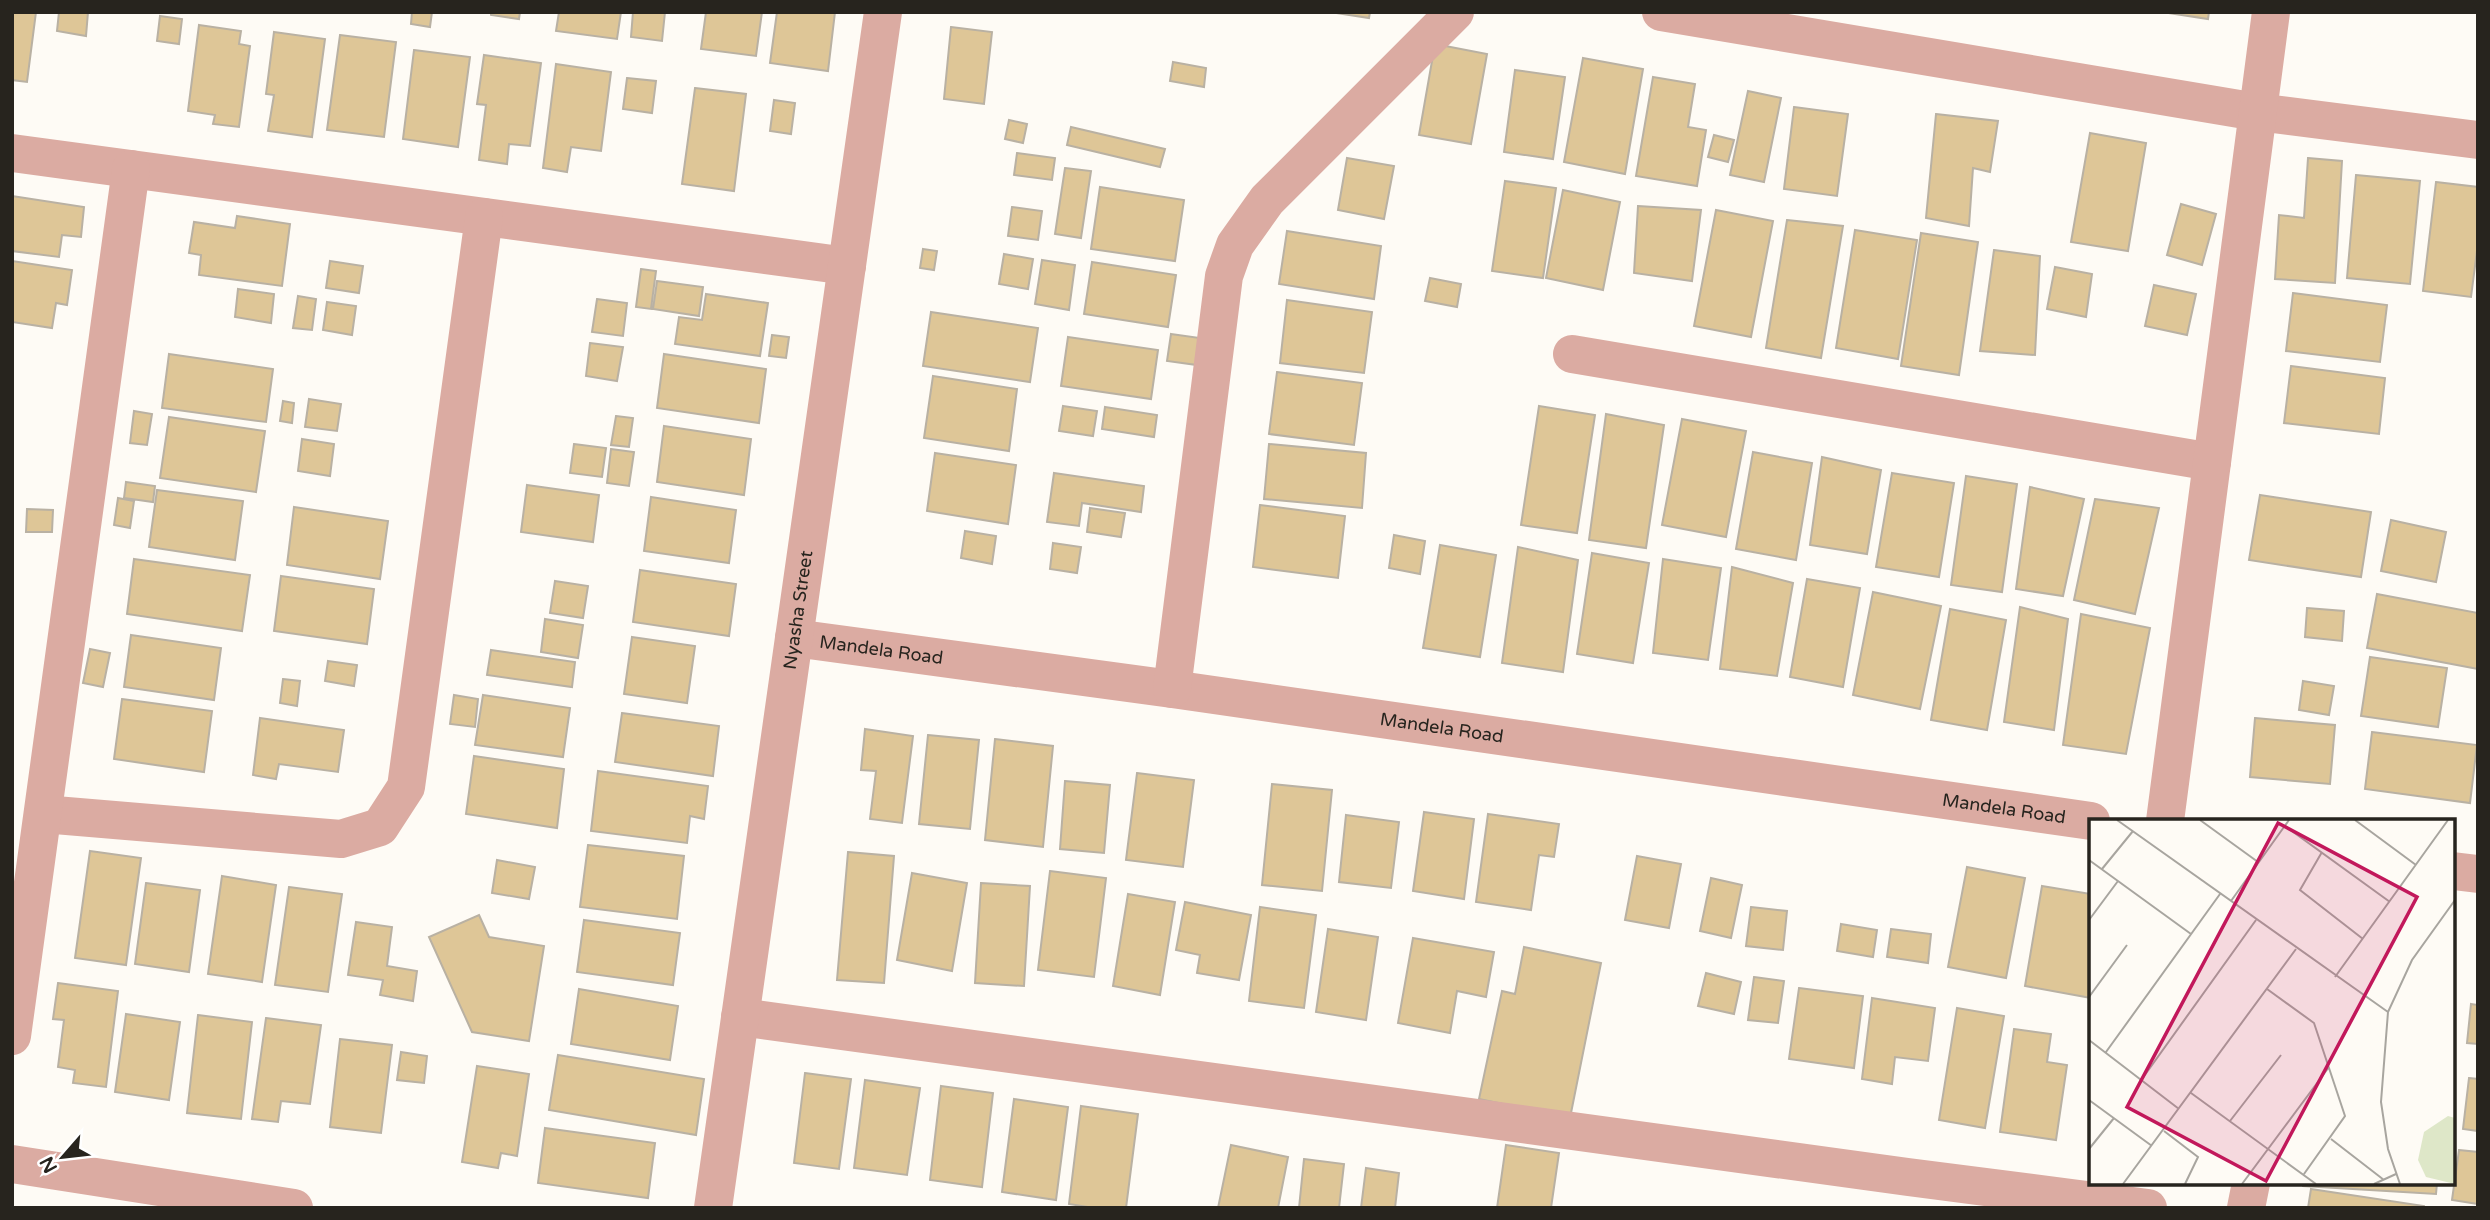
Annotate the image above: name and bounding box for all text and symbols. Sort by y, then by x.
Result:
street label: Nyasha Street [779,549,817,671]
street label: Mandela Road [818,631,944,669]
street label: Mandela Road [1379,708,1505,747]
street label: Mandela Road [1941,789,2067,828]
inset map [2089,819,2455,1185]
north arrow [28,1122,98,1192]
text: N [36,1153,62,1176]

